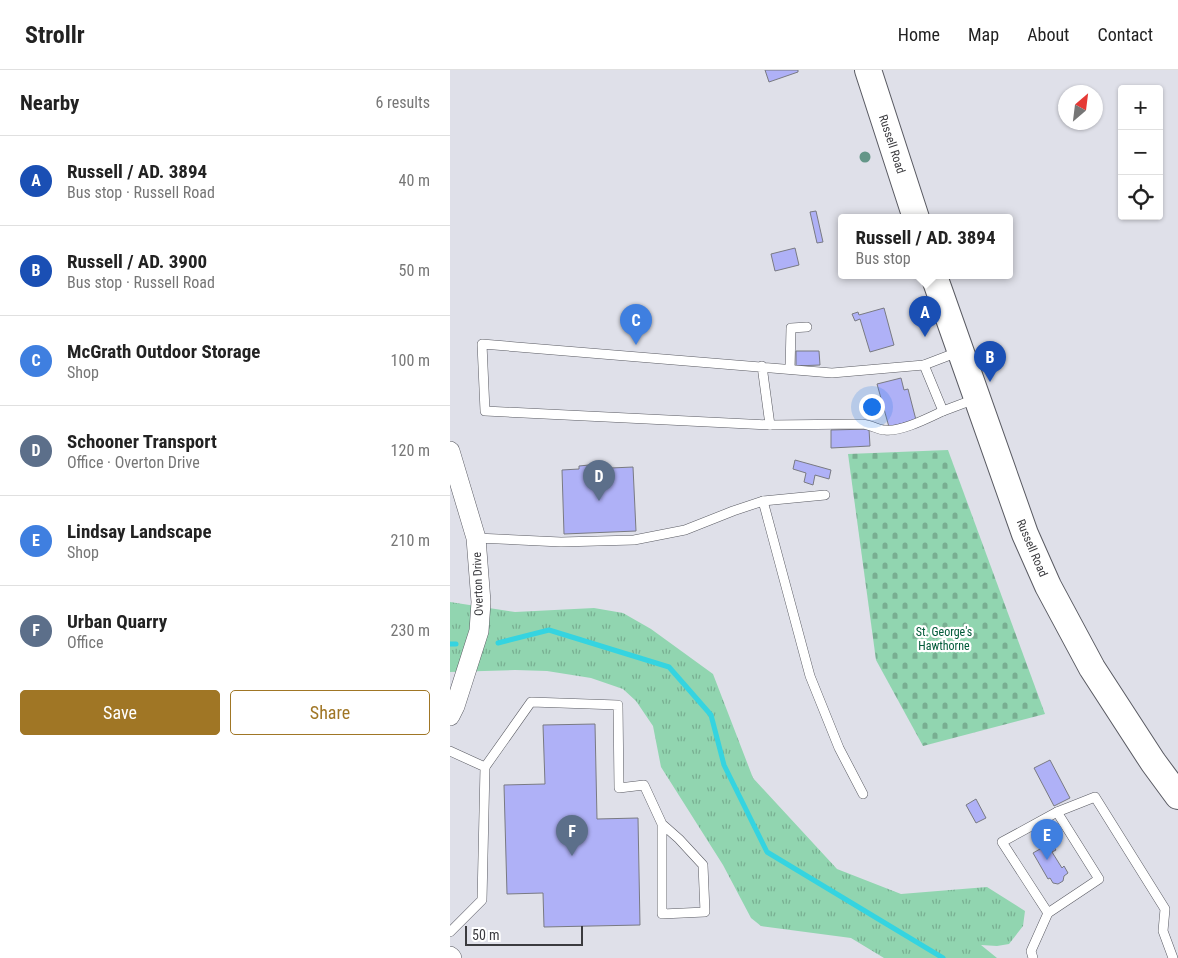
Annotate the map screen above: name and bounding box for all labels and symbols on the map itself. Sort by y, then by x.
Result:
north arrow [1058,85,1103,130]
street label: Russell Road [876,113,908,175]
pin: A [909,296,941,337]
pin: C [620,304,652,345]
pin: B [974,341,1006,382]
your location [859,394,885,420]
pin: D [583,460,615,501]
street label: Russell Road [1014,517,1050,579]
street label: Overton Drive [470,551,486,616]
park label: St. George's Hawthorne [916,625,972,653]
pin: F [556,815,588,856]
pin: E [1031,819,1063,860]
scale bar [465,923,582,946]

